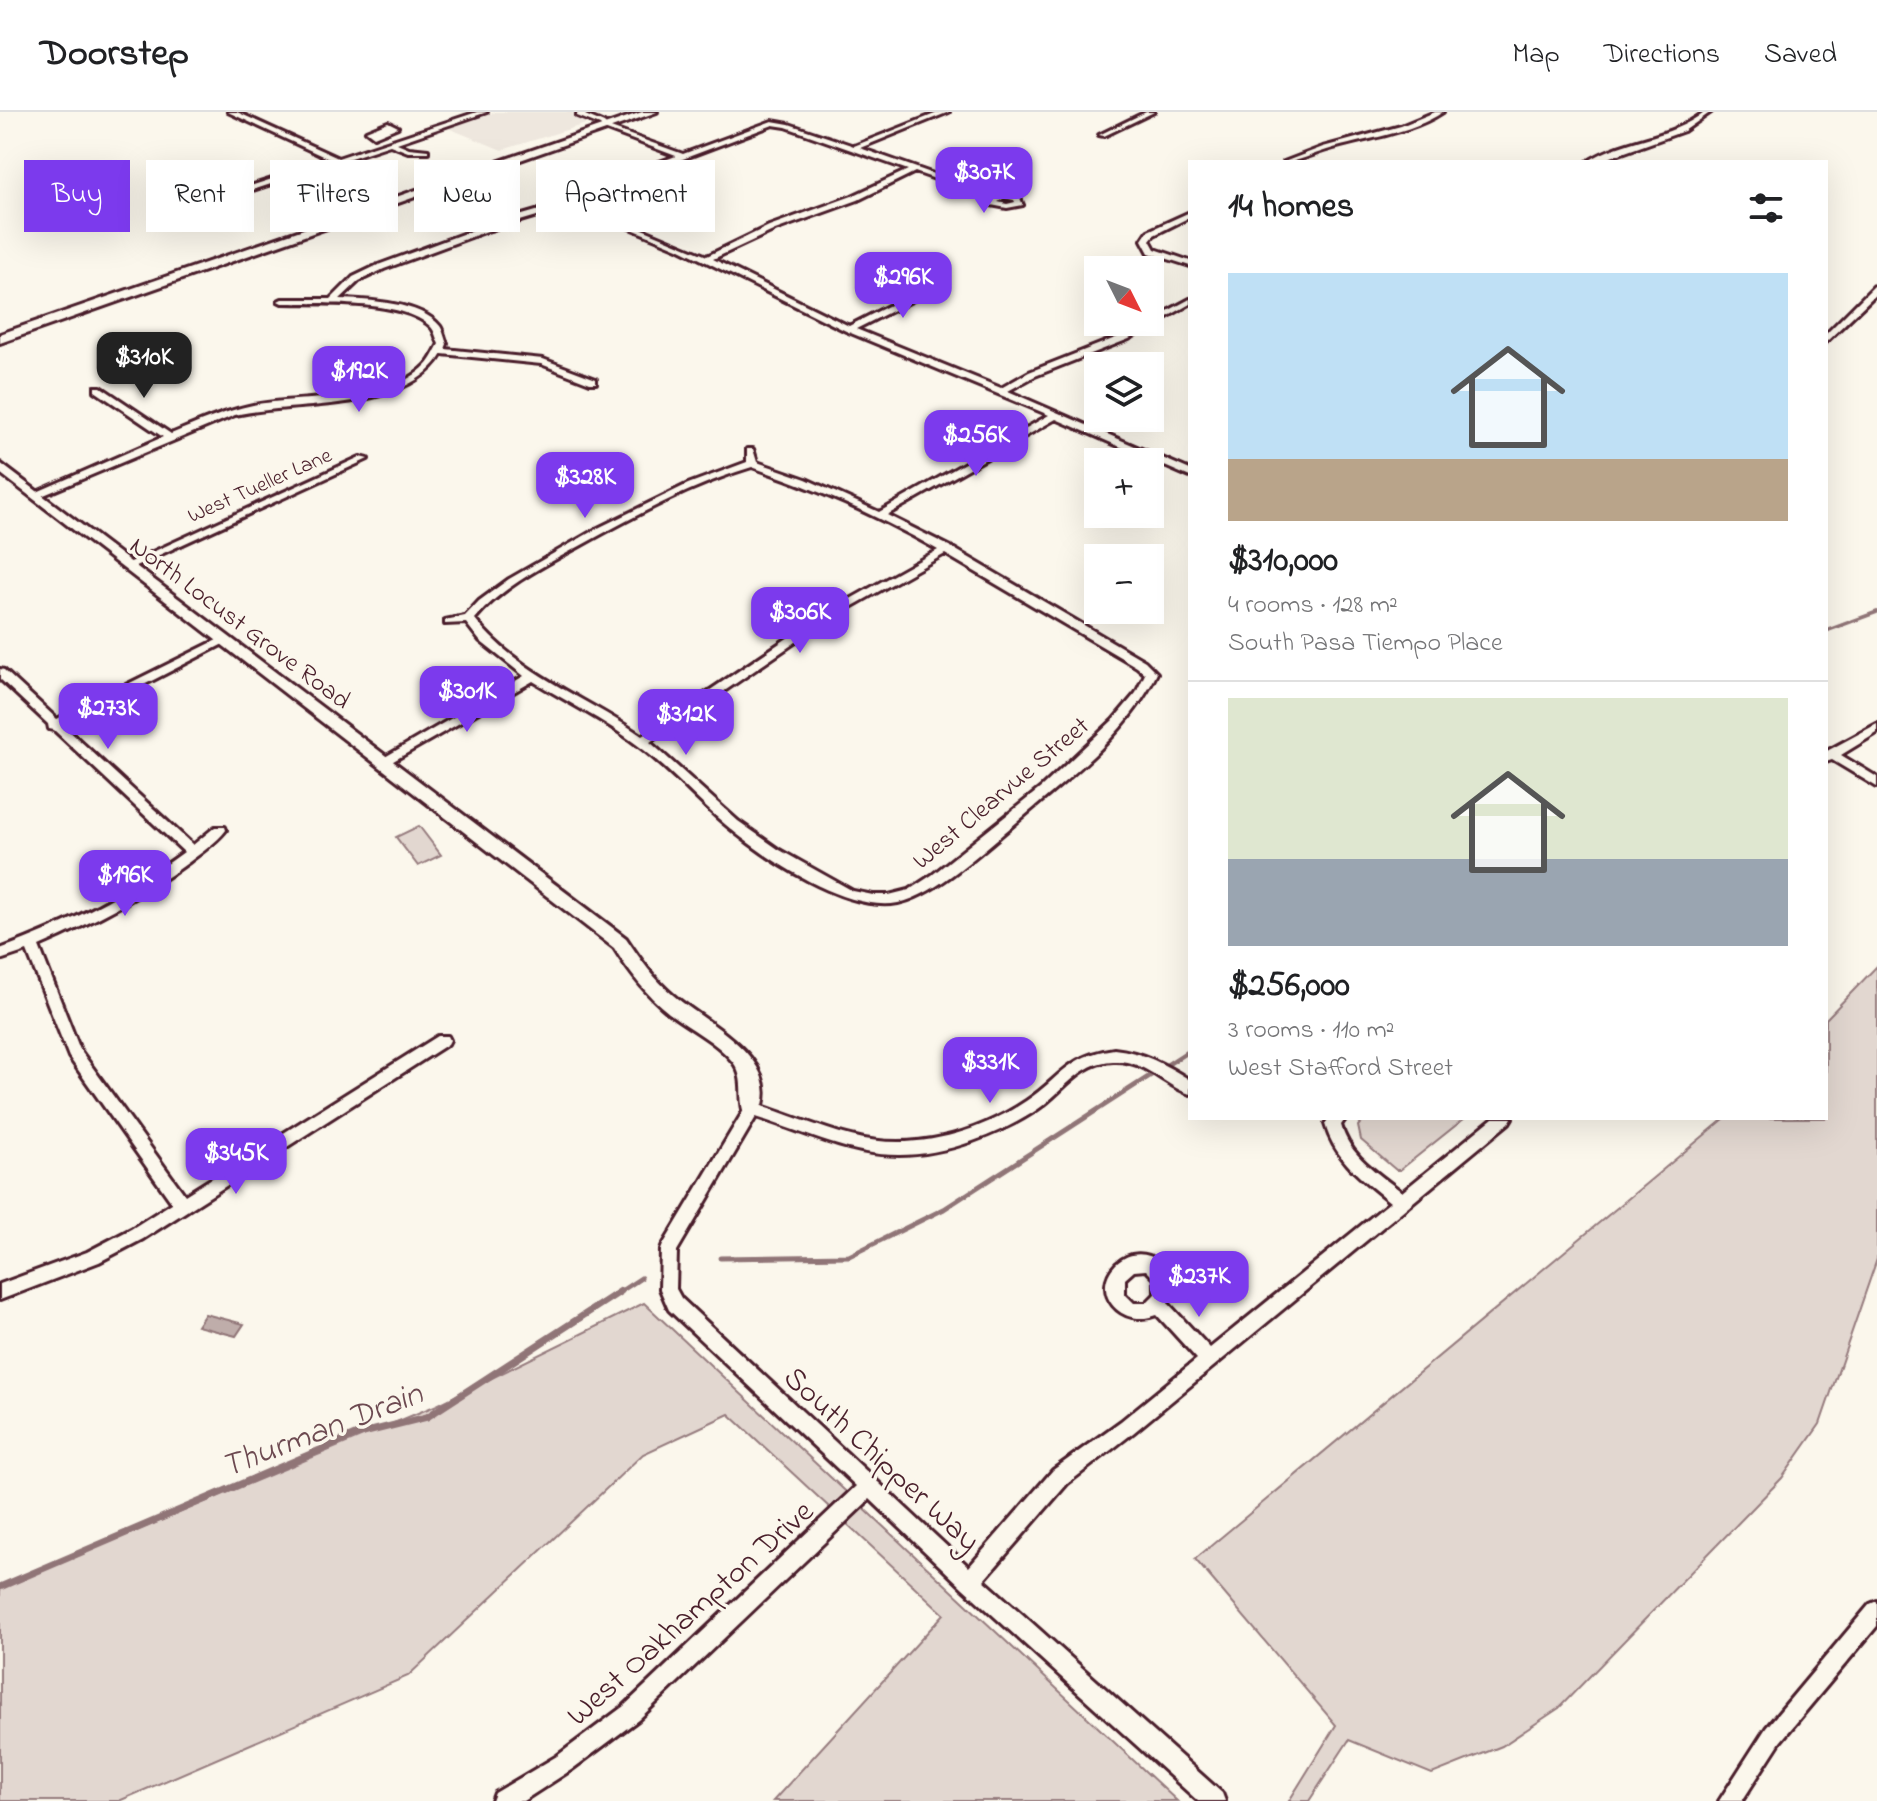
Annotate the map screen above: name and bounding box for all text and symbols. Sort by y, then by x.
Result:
text: Doorstep [40,27,189,83]
text: Map [1512,35,1560,76]
text: Directions [1604,35,1720,76]
text: Saved [1764,35,1837,76]
pin: $307K [928,147,1040,215]
text: $307K [953,154,1015,192]
chip: Buy [24,160,130,232]
chip: Rent [146,160,254,232]
chip: Filters [270,160,398,232]
chip: New [414,160,520,232]
chip: Apartment [536,160,715,232]
text: 14 homes [1228,183,1354,233]
icon: filters [1744,186,1788,230]
pin: $296K [847,252,959,320]
north arrow [1084,256,1164,336]
map controls [1084,256,1164,624]
text: $296K [873,259,933,297]
icon: home [1436,325,1580,469]
pin: $310K [88,332,200,400]
text: $310K [115,339,173,377]
pin: $192K [303,346,415,414]
button: layers [1084,352,1164,432]
text: $192K [330,353,388,391]
pin: $256K [920,410,1032,478]
text: $256K [942,417,1010,455]
street label: West Tueller Lane [183,441,338,533]
button: + [1084,448,1164,528]
pin: $328K [529,452,641,520]
text: $328K [554,459,616,497]
street label: North Locust Grove Road [121,529,358,720]
text: $310,000 [1228,537,1338,587]
button: − [1084,544,1164,624]
pin: $306K [744,587,856,655]
text: 4 rooms · 128 m² [1228,587,1398,625]
text: $306K [769,594,831,632]
text: South Pasa Tiempo Place [1228,625,1503,663]
pin: $301K [411,666,523,734]
text: $301K [438,673,496,711]
pin: $273K [52,683,164,751]
pin: $312K [630,689,742,757]
text: $273K [77,690,139,728]
text: $312K [656,696,716,734]
street label: West Clearvue Street [905,708,1099,880]
icon: home [1436,750,1580,894]
pin: $196K [69,850,181,918]
text: $196K [97,857,153,895]
text: $256,000 [1228,962,1350,1012]
text: 3 rooms · 110 m² [1228,1012,1394,1050]
pin: $331K [934,1037,1046,1105]
text: $331K [961,1044,1019,1082]
text: West Stafford Street [1228,1050,1453,1088]
pin: $345K [180,1128,292,1196]
text: $345K [204,1135,268,1173]
pin: $237K [1143,1251,1255,1319]
text: $237K [1168,1258,1230,1296]
street label: South Chipper Way [771,1356,990,1565]
water label: Thurman Drain [214,1370,432,1493]
street label: West Oakhampton Drive [557,1490,826,1739]

